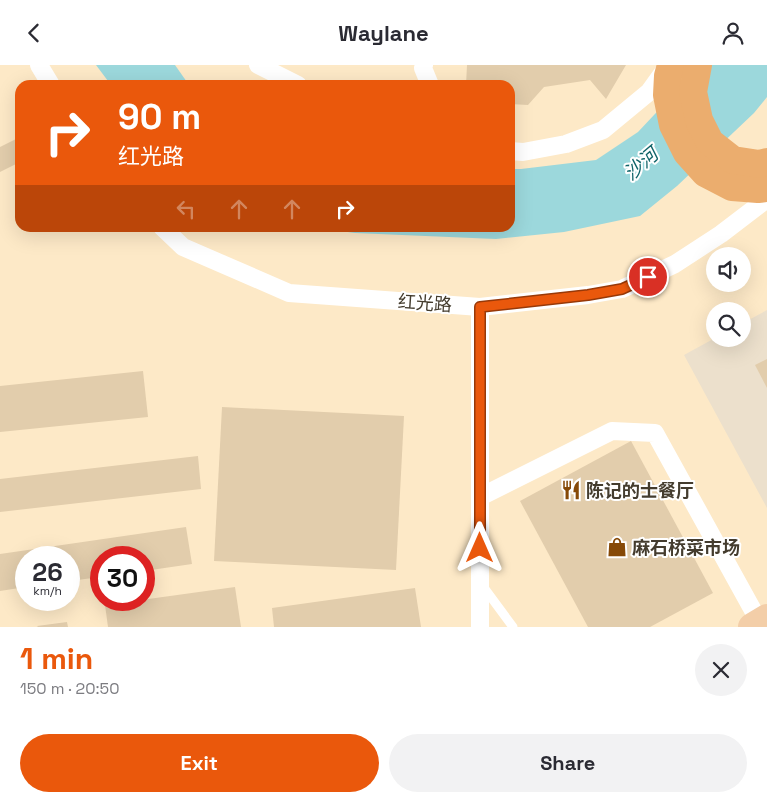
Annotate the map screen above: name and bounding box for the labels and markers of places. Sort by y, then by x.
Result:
pin [627,256,669,298]
restaurant icon: 陈记的士餐厅 [560,479,582,501]
place label: 陈记的士餐厅 [586,479,694,502]
shop icon: 麻石桥菜市场 [606,536,628,558]
place label: 麻石桥菜市场 [632,536,740,559]

